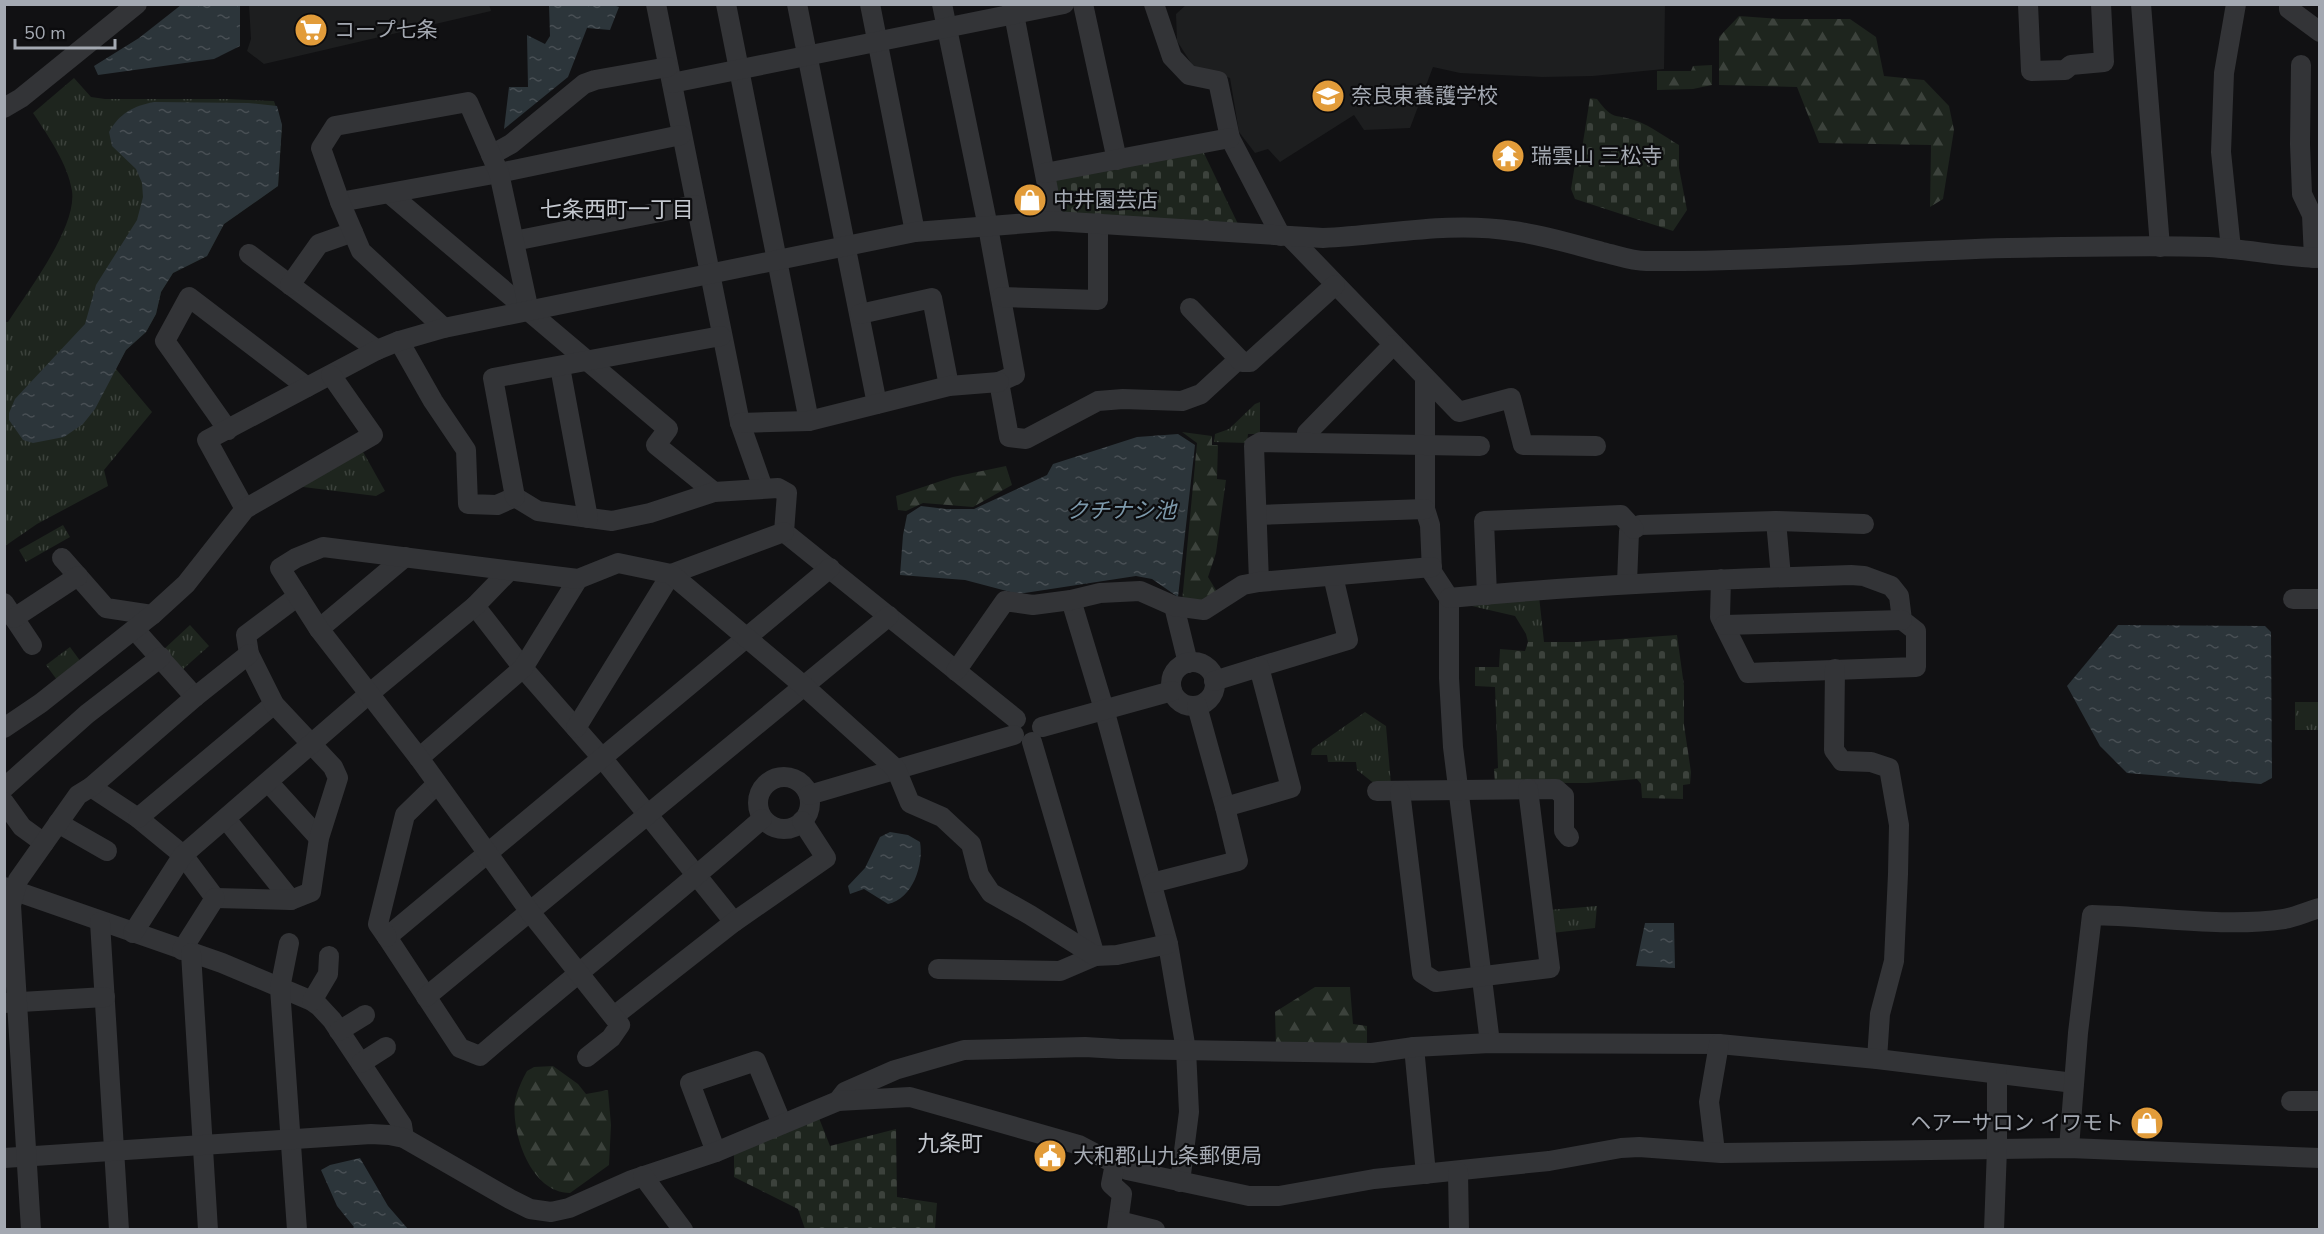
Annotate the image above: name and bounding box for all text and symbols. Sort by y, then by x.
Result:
scale bar [15,12,116,50]
supermarket icon: コープ七条 [293,12,329,48]
place label: コープ七条 [334,16,438,44]
text: 50 m [24,21,66,45]
school or university icon: 奈良東養護学校 [1310,78,1346,114]
place label: 奈良東養護学校 [1351,82,1498,110]
temple icon: 瑞雲山 三松寺 [1490,138,1526,174]
place label: 瑞雲山 三松寺 [1531,142,1662,170]
shop icon: 中井園芸店 [1012,182,1048,218]
place label: 中井園芸店 [1053,186,1158,214]
district label: 七条西町一丁目 [540,195,694,225]
water label: クチナシ池 [1066,496,1178,526]
shop icon: ヘアーサロン イワモト [2129,1105,2165,1141]
place label: ヘアーサロン イワモト [1910,1109,2124,1137]
district label: 九条町 [917,1129,983,1159]
public building icon: 大和郡山九条郵便局 [1032,1138,1068,1174]
place label: 大和郡山九条郵便局 [1073,1142,1262,1170]

